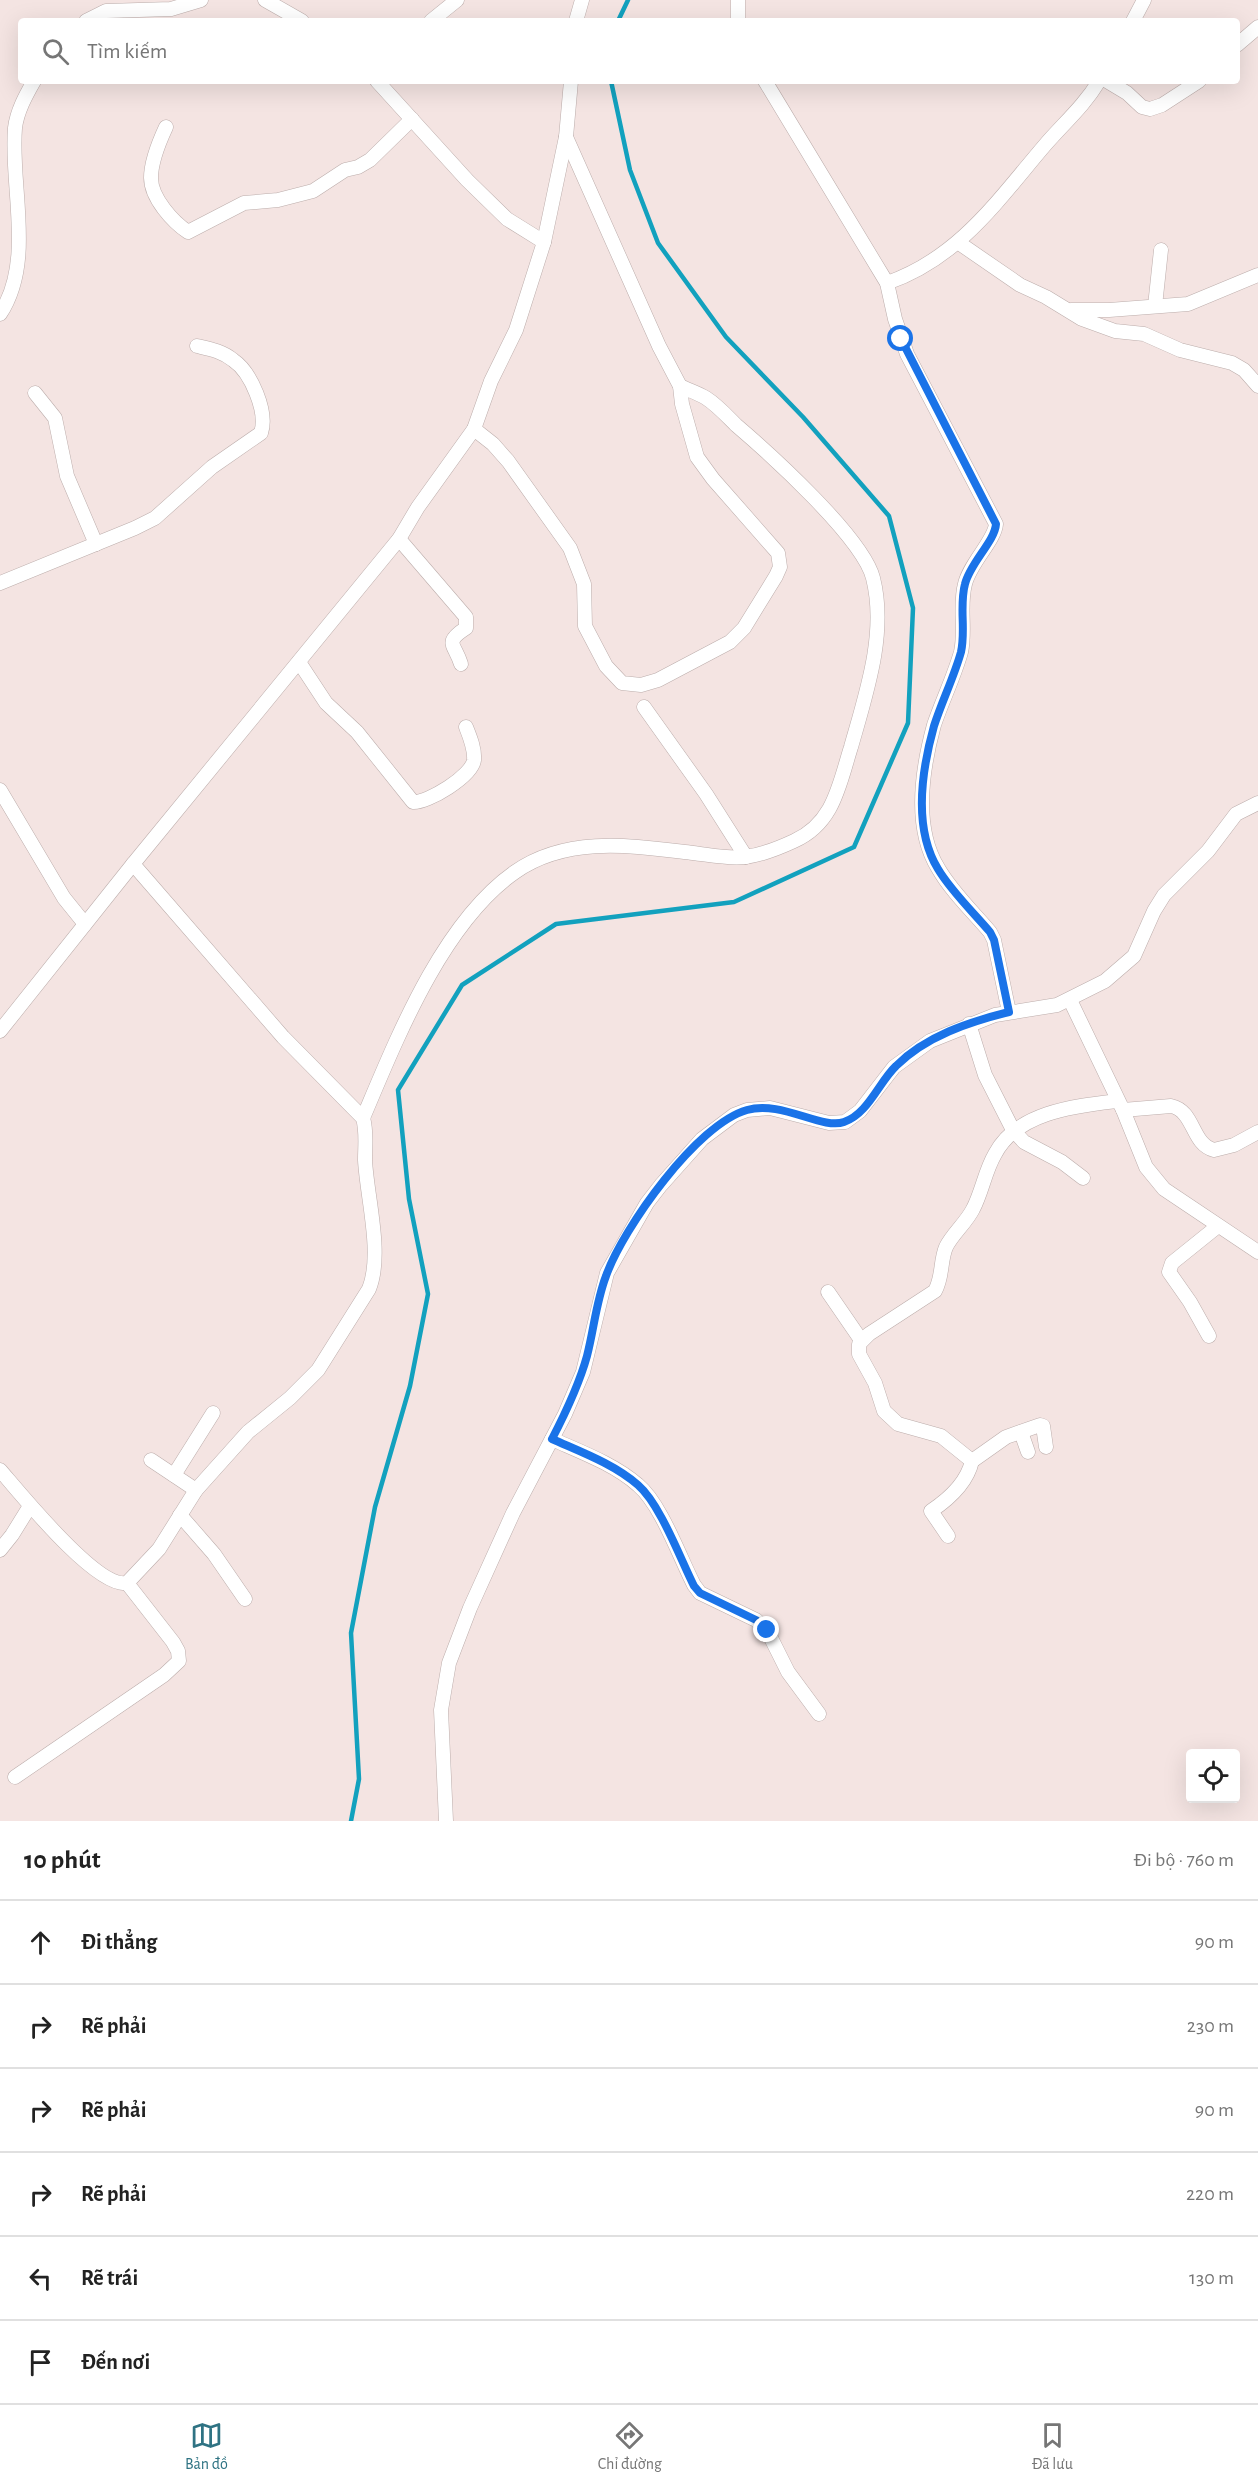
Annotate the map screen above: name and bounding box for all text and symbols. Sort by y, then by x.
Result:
search box [18,18,1240,84]
icon: search [39,35,72,68]
text: Tìm kiếm [87,40,167,62]
route start [887,325,913,351]
route end [753,1616,779,1642]
map controls [1186,1749,1240,1803]
button: locate [1186,1749,1240,1803]
text: 10 phút [24,1847,101,1873]
text: Đi bộ · 760 m [1134,1850,1234,1870]
icon: ahead [24,1926,57,1959]
text: Đi thẳng [81,1931,157,1953]
text: 90 m [1195,1932,1234,1952]
icon: right [24,2010,57,2043]
text: Rẽ phải [81,2015,146,2037]
text: 230 m [1187,2016,1234,2036]
icon: right [24,2094,57,2127]
text: Rẽ phải [81,2099,146,2121]
text: 90 m [1195,2100,1234,2120]
icon: right [24,2178,57,2211]
text: Rẽ phải [81,2183,146,2205]
text: 220 m [1186,2184,1234,2204]
icon: left [24,2262,57,2295]
text: Rẽ trái [81,2267,138,2289]
text: 130 m [1189,2268,1234,2288]
icon: arrive [24,2346,57,2379]
text: Đến nơi [81,2351,150,2373]
tab: Bản đồ [185,2419,228,2474]
tab: Chỉ đường [598,2419,662,2474]
tab: Đã lưu [1032,2419,1073,2474]

